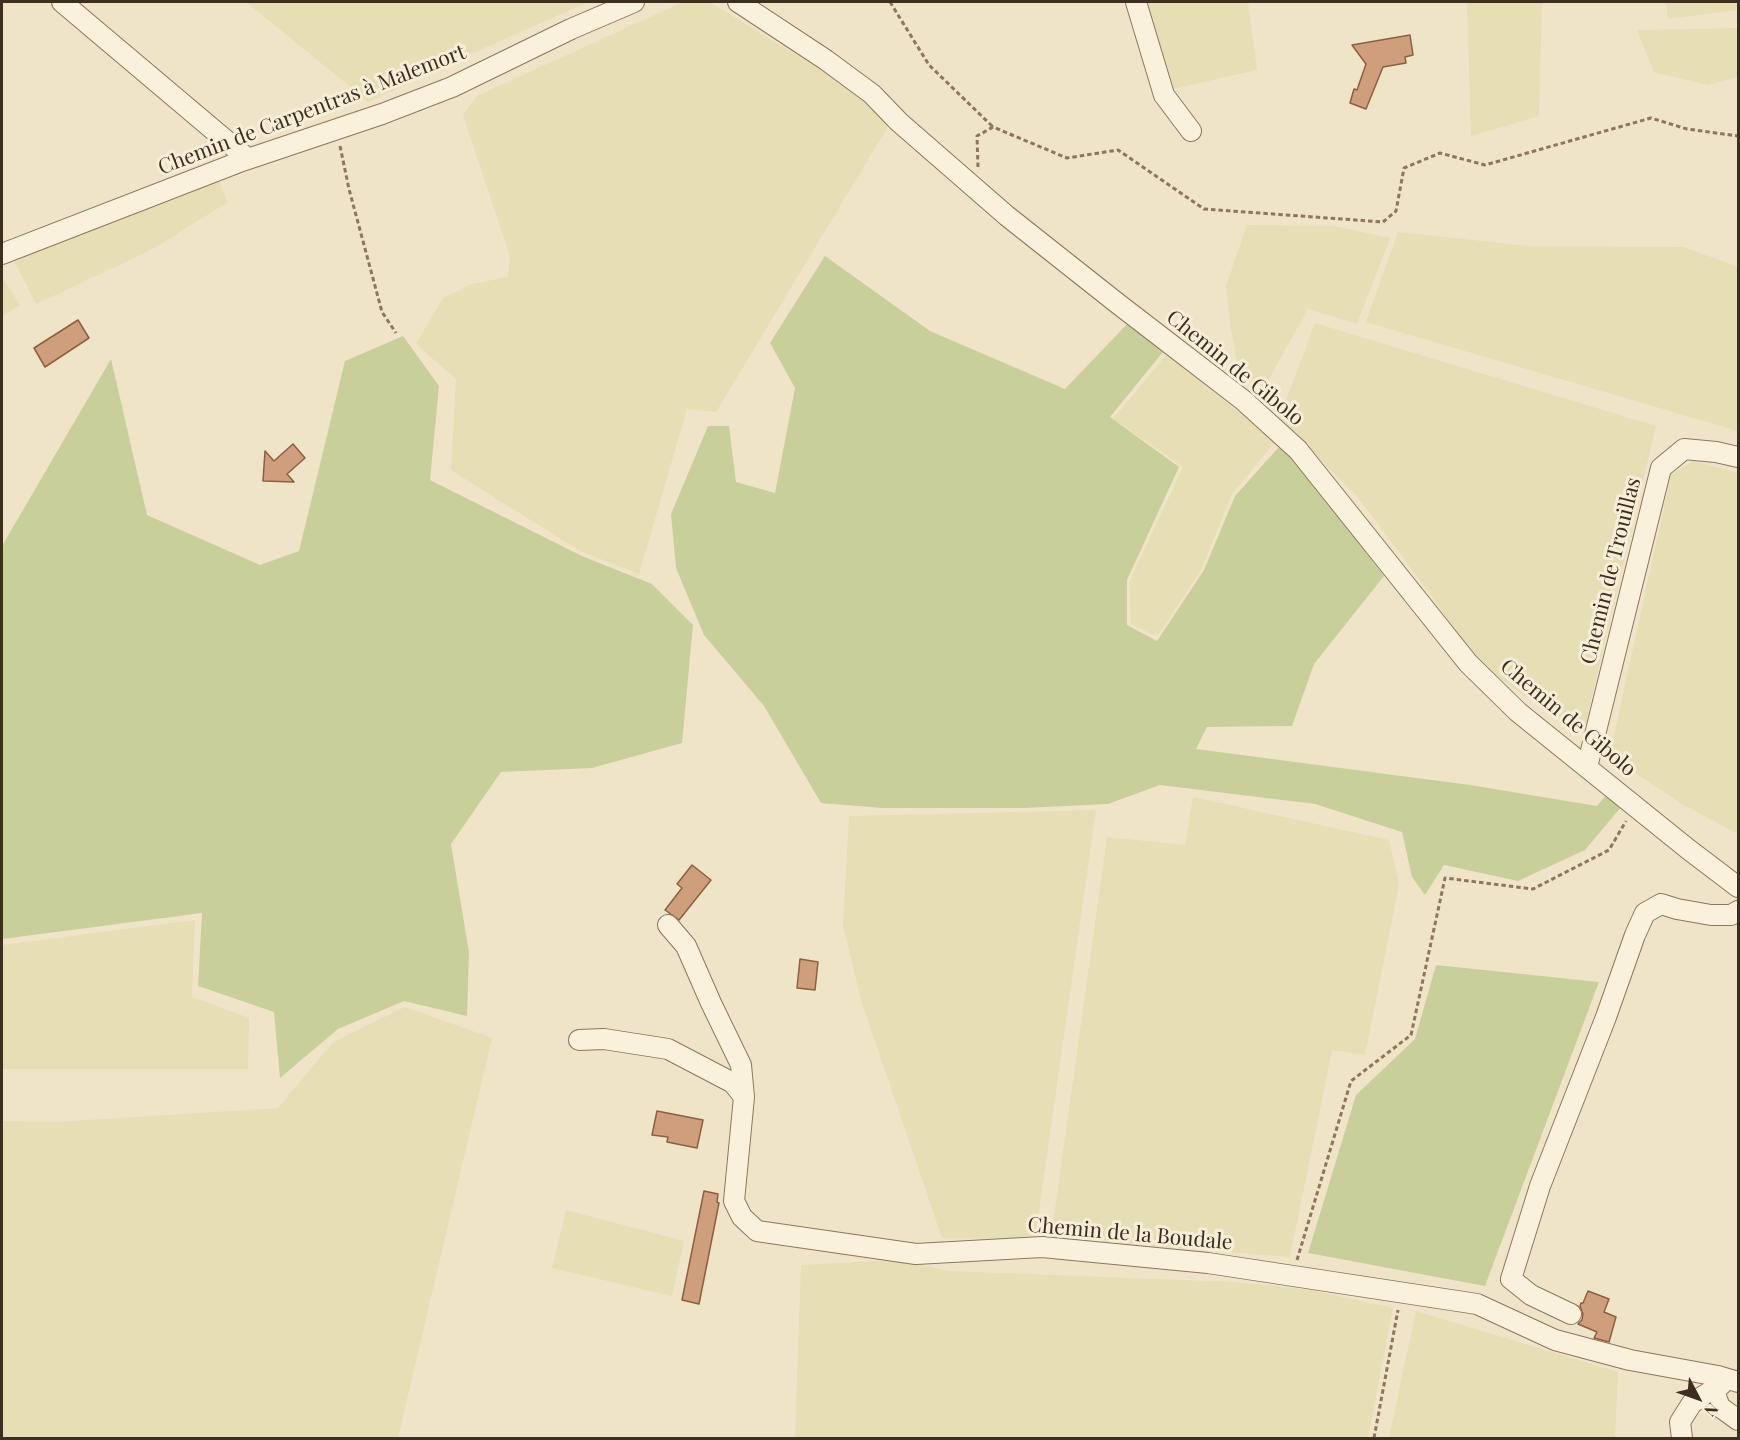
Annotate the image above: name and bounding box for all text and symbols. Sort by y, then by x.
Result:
street label: Chemin de Carpentras à Malemort [155,40,469,180]
street label: Chemin de Gibolo [1161,305,1309,431]
street label: Chemin de Trouillas [1576,475,1646,667]
street label: Chemin de Gibolo [1495,654,1641,782]
street label: Chemin de la Boudale [1026,1212,1234,1256]
north arrow [1668,1368,1728,1428]
text: N [1700,1399,1724,1421]

